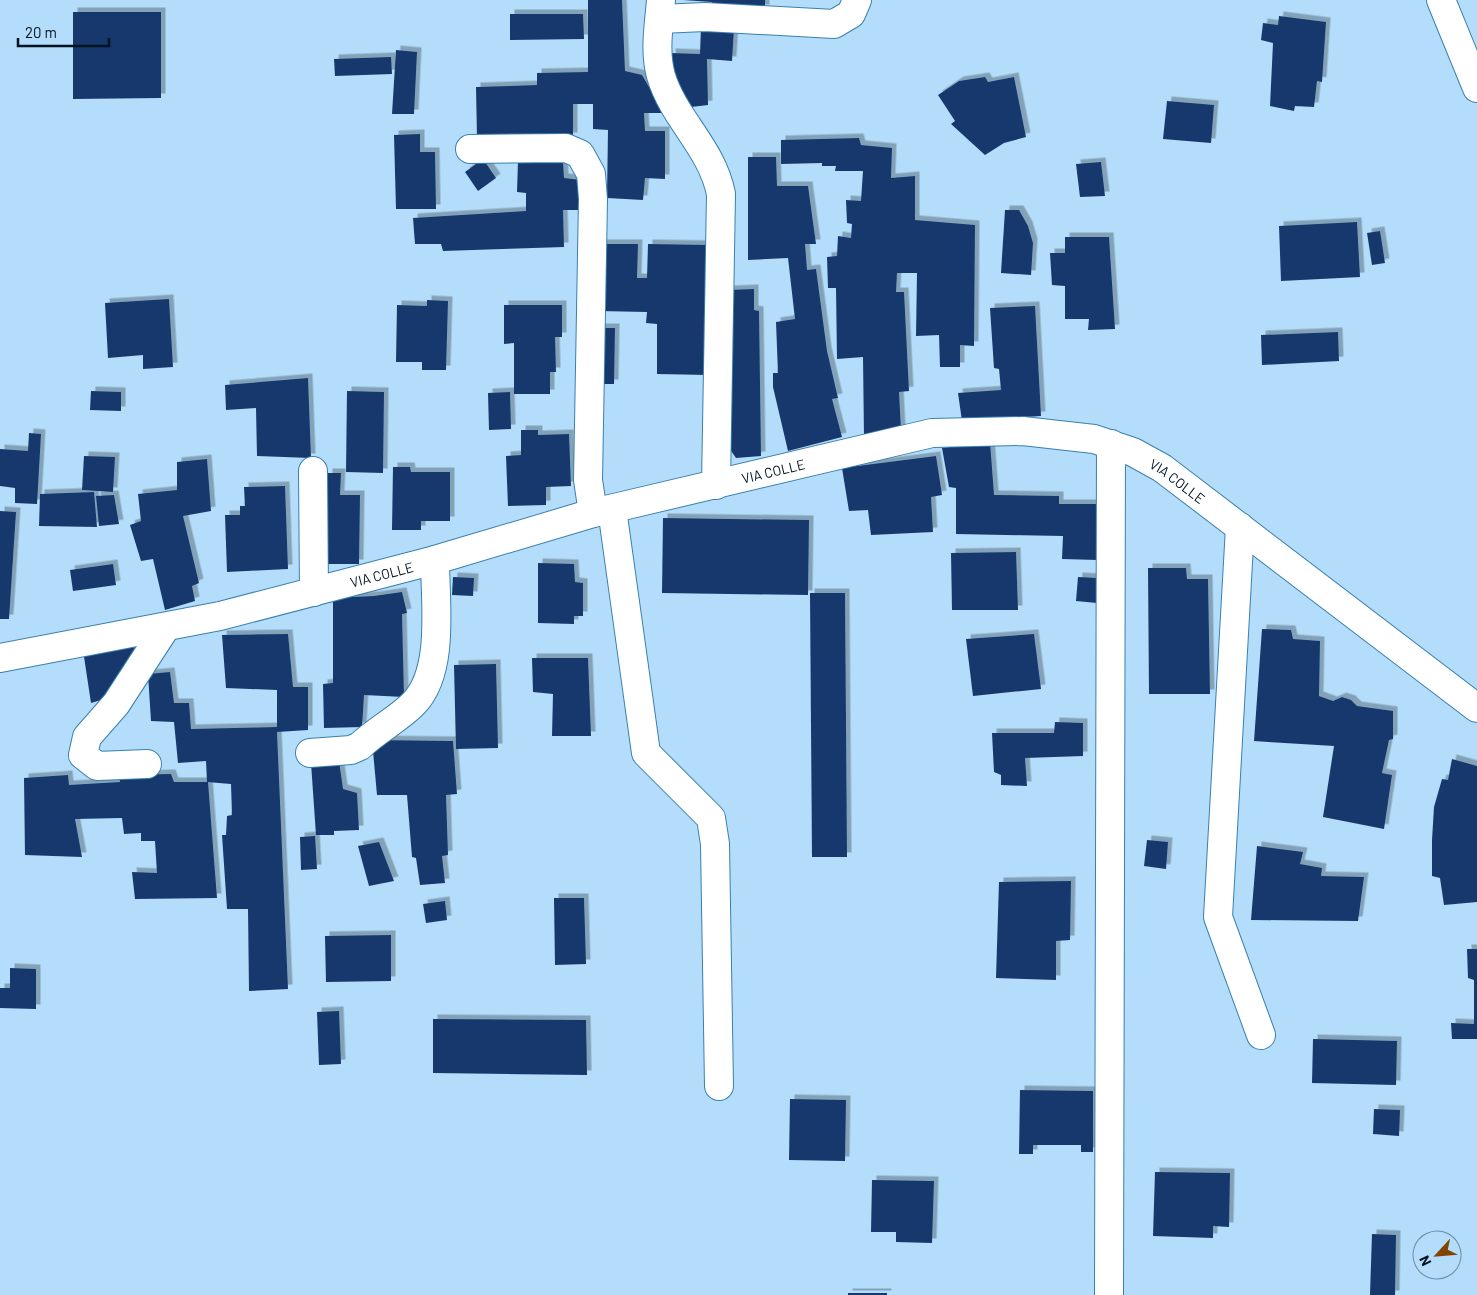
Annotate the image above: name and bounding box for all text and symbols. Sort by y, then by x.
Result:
scale bar [18,15,109,47]
text: 20 m [25,23,57,41]
street label: VIA COLLE [740,455,807,486]
street label: VIA COLLE [1147,455,1209,507]
street label: VIA COLLE [348,558,415,590]
north arrow [1412,1230,1462,1280]
text: N [1415,1253,1435,1269]

